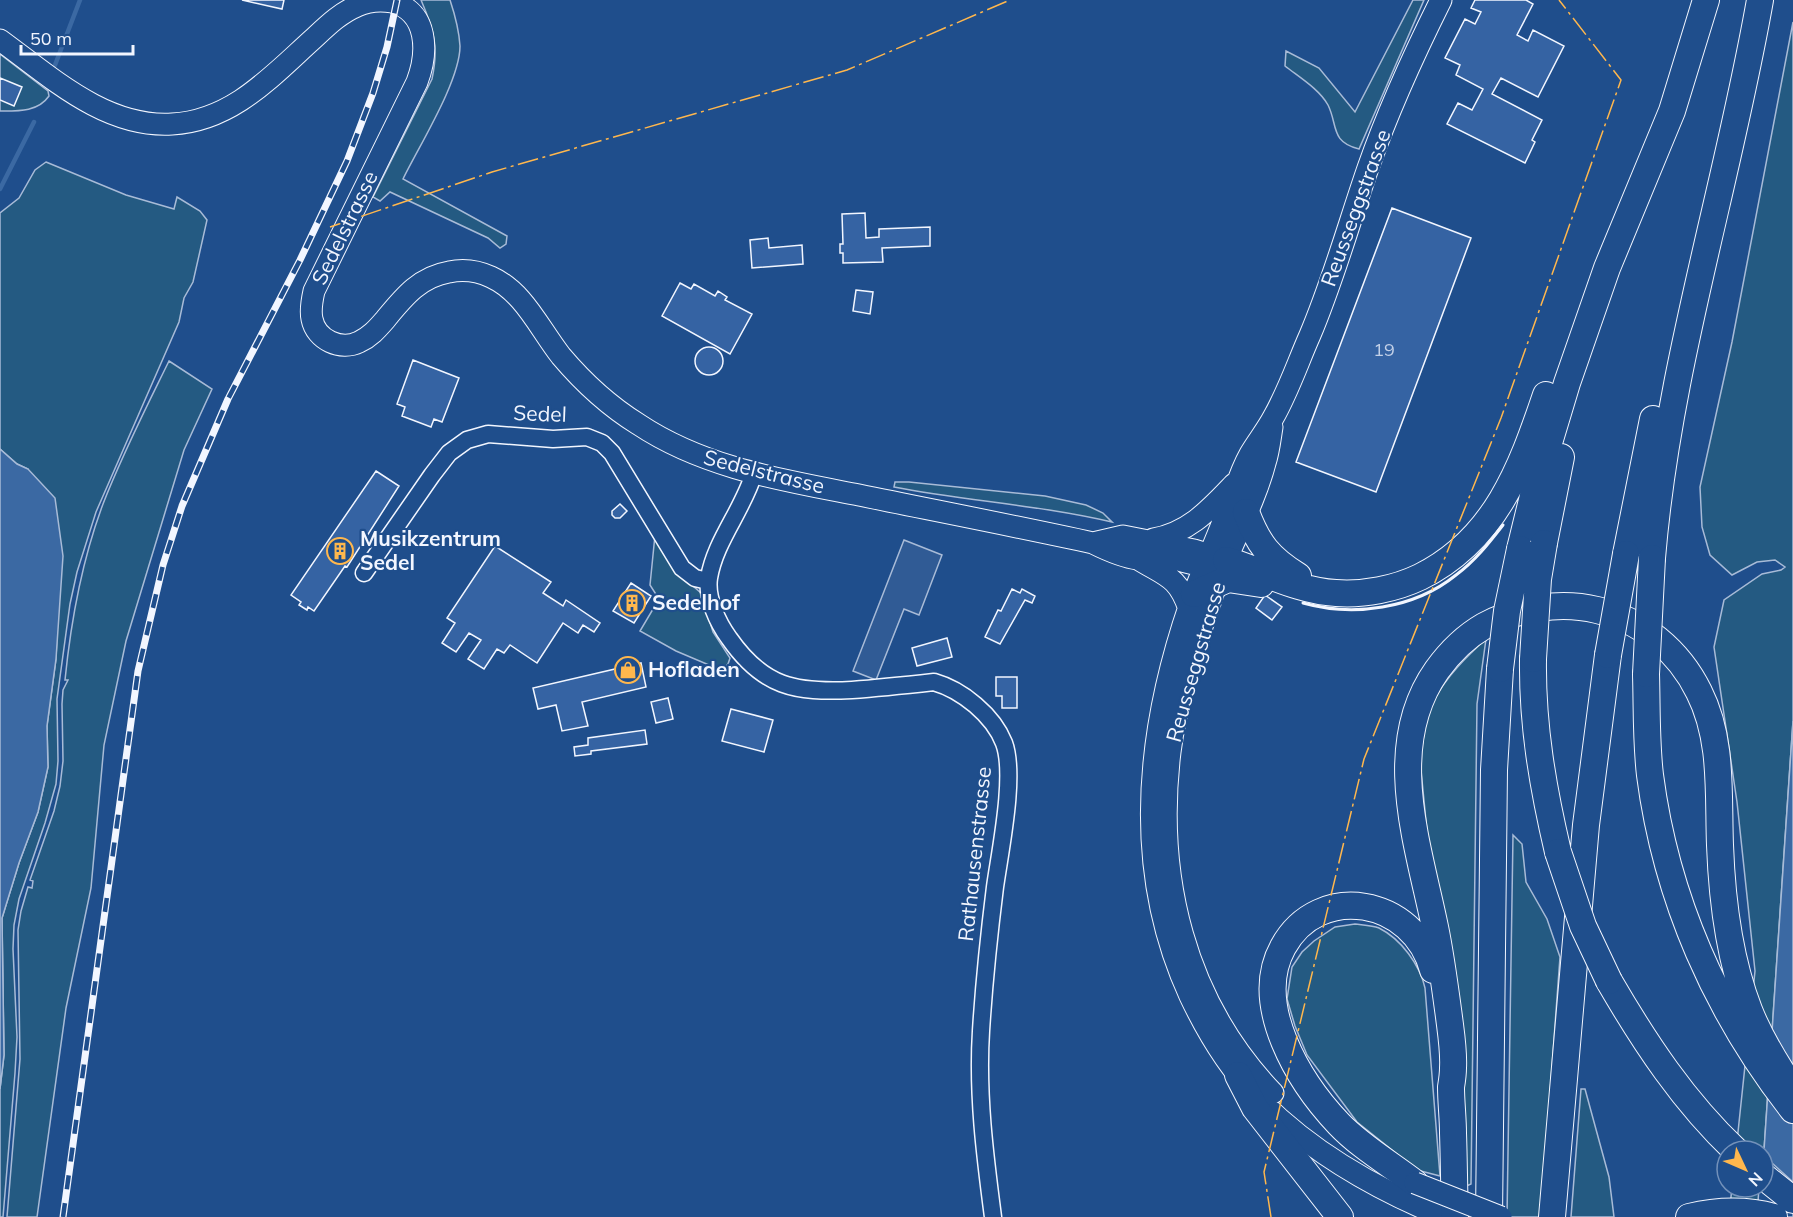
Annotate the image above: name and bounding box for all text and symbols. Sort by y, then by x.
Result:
scale bar [21,18,134,56]
text: 50 m [30,27,72,50]
street label: Reusseggstrasse [1315,125,1396,290]
street label: Sedelstrasse [305,166,383,289]
house number: 19 [1373,338,1395,361]
street label: Sedel [513,399,567,427]
street label: Sedelstrasse [701,443,827,499]
place label: Musikzentrum Sedel [360,525,501,575]
building icon: Musikzentrum Sedel [325,536,355,566]
street label: Reusseggstrasse [1160,579,1230,745]
building icon: Sedelhof [617,588,647,618]
place label: Sedelhof [652,589,741,615]
shop icon: Hofladen [613,655,643,685]
place label: Hofladen [648,656,740,682]
street label: Rathausenstrasse [952,765,996,943]
north arrow [1715,1139,1775,1199]
text: N [1744,1168,1767,1191]

